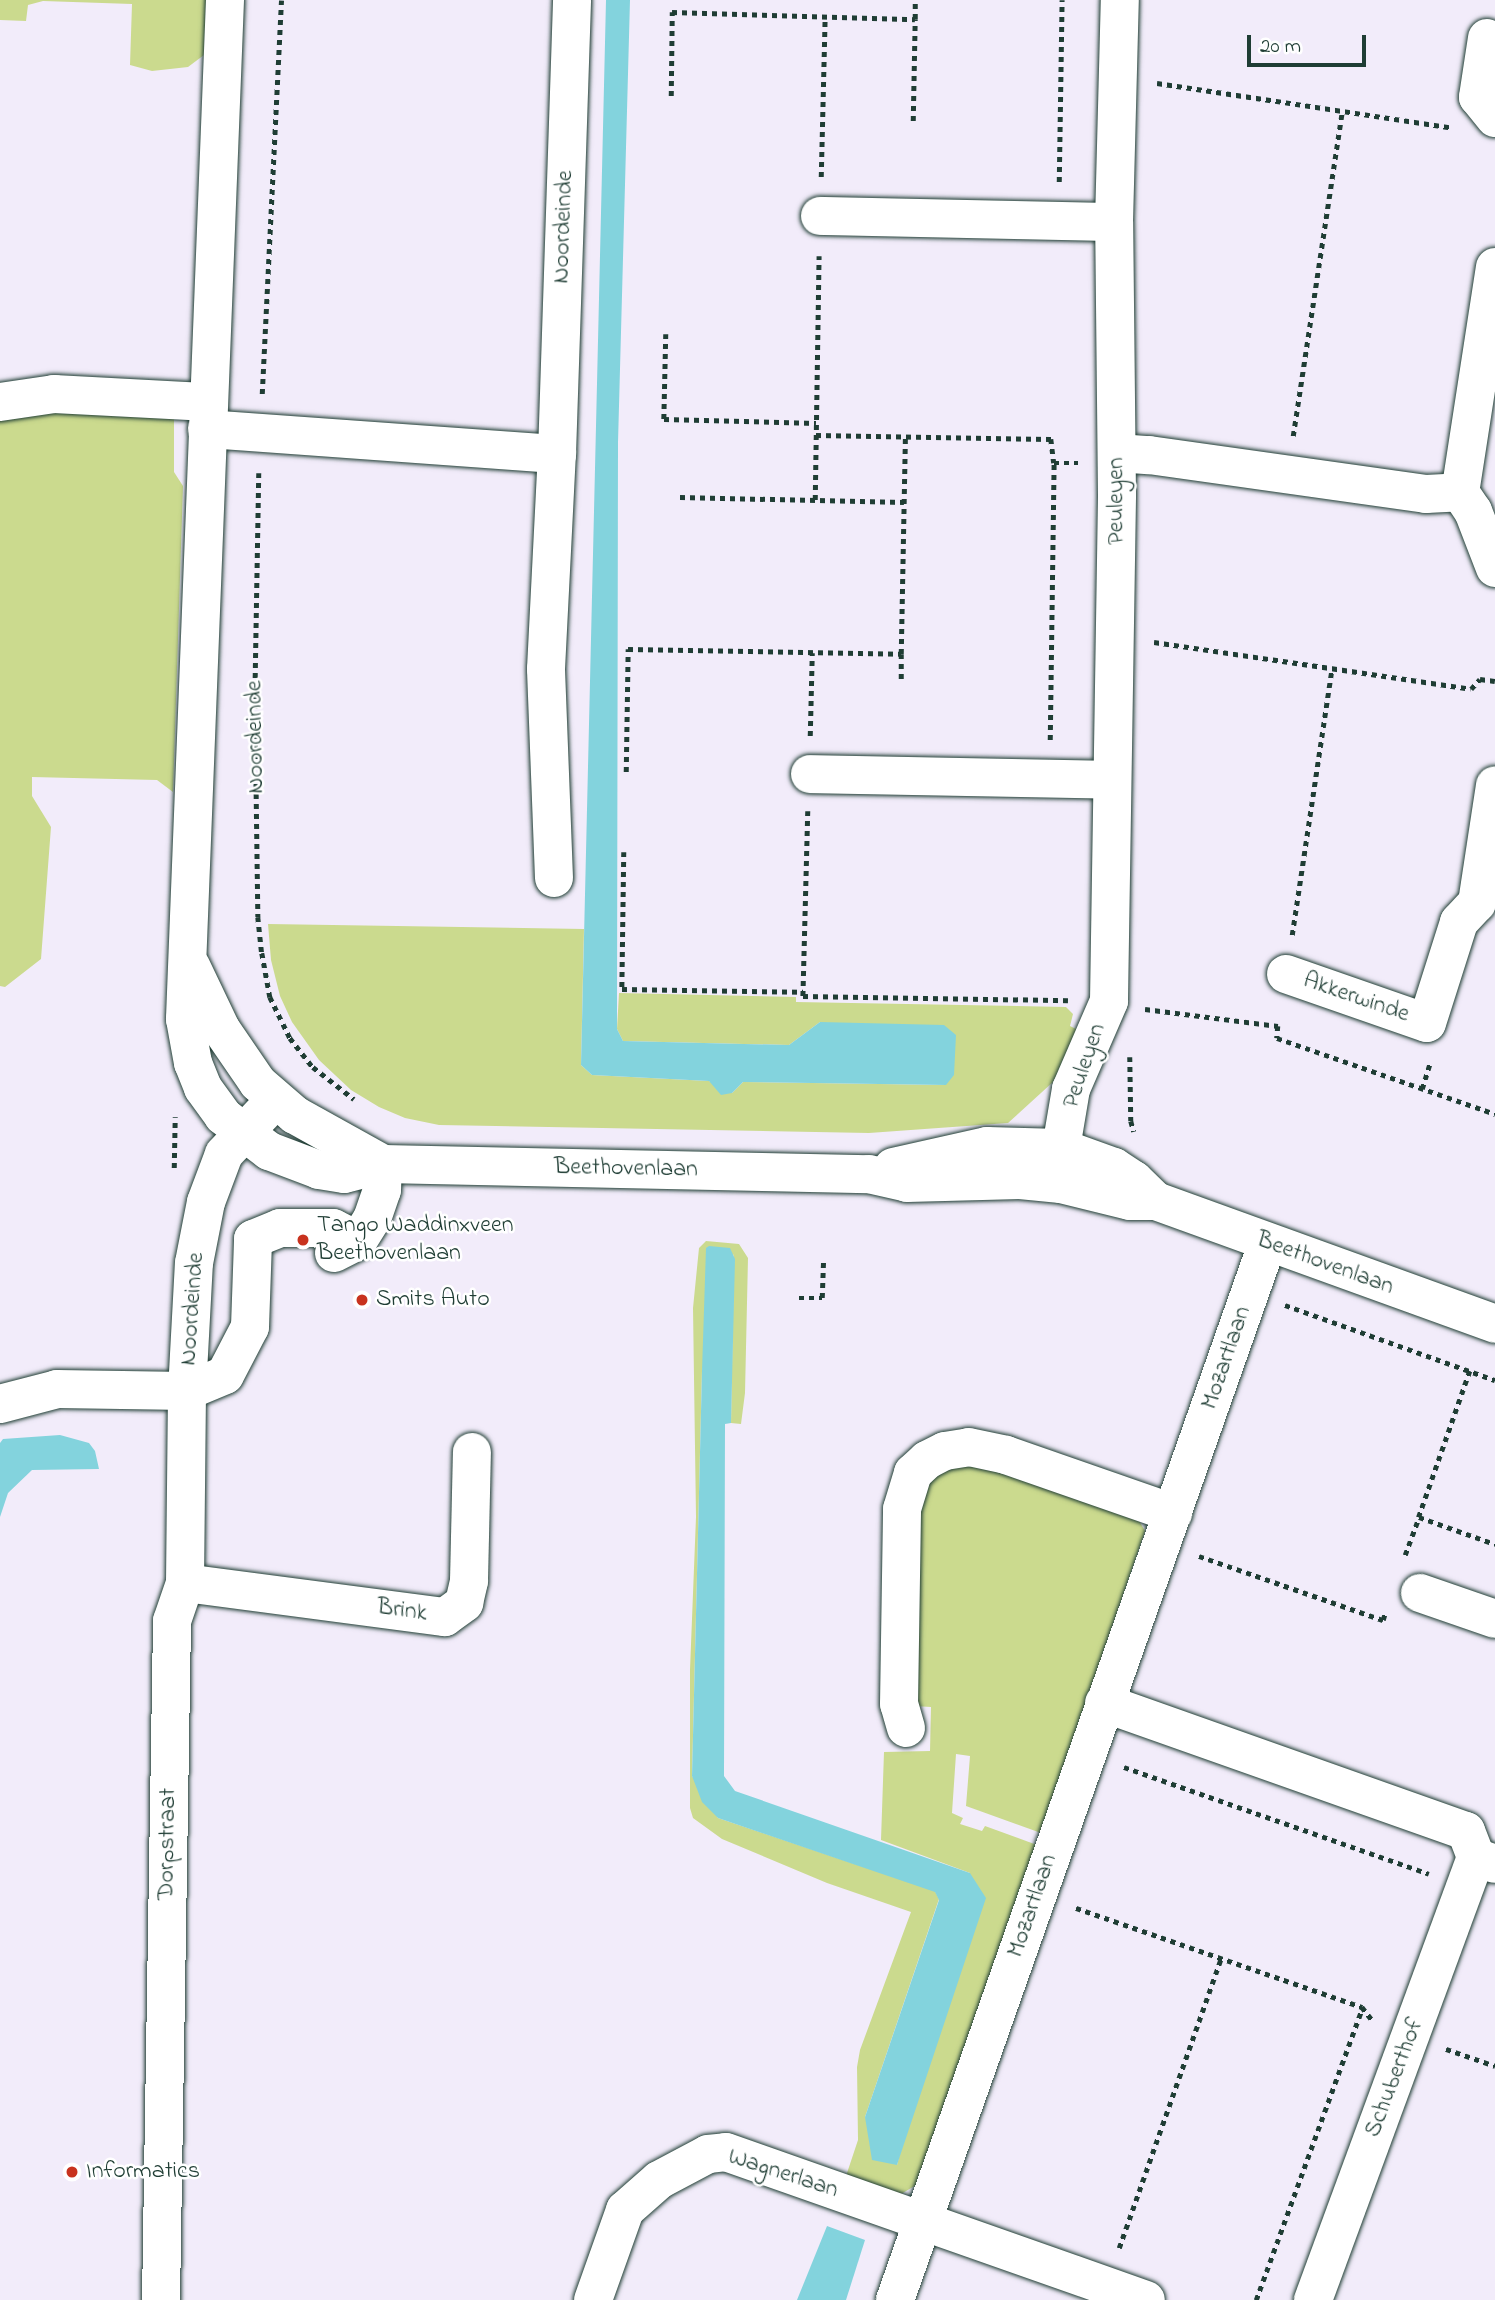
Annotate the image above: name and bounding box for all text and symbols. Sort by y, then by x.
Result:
scale bar [1250,21,1369,65]
text: 20 m [1260,32,1301,62]
street label: Noordeinde [548,170,580,284]
street label: Peuleyen [1103,457,1131,545]
street label: Noordeinde [241,680,271,794]
street label: Akkerwinde [1299,966,1413,1030]
street label: Peuleyen [1057,1020,1113,1112]
street label: Beethovenlaan [554,1153,698,1185]
place label: Tango Waddinxveen Beethovenlaan [317,1212,514,1268]
street label: Beethovenlaan [1252,1226,1398,1302]
marker: Tango Waddinxveen Beethovenlaan [295,1232,311,1248]
street label: Noordeinde [175,1252,211,1366]
place label: Smits Auto [376,1286,490,1314]
marker: Smits Auto [354,1292,370,1308]
street label: Mozartlaan [1196,1303,1258,1413]
street label: Brink [375,1593,429,1629]
street label: Dorpstraat [153,1788,183,1900]
street label: Mozartlaan [1002,1851,1064,1961]
street label: Schuberthof [1359,2014,1431,2142]
street label: Wagnerlaan [724,2143,842,2205]
place label: Informatics [86,2158,200,2186]
marker: Informatics [64,2164,80,2180]

